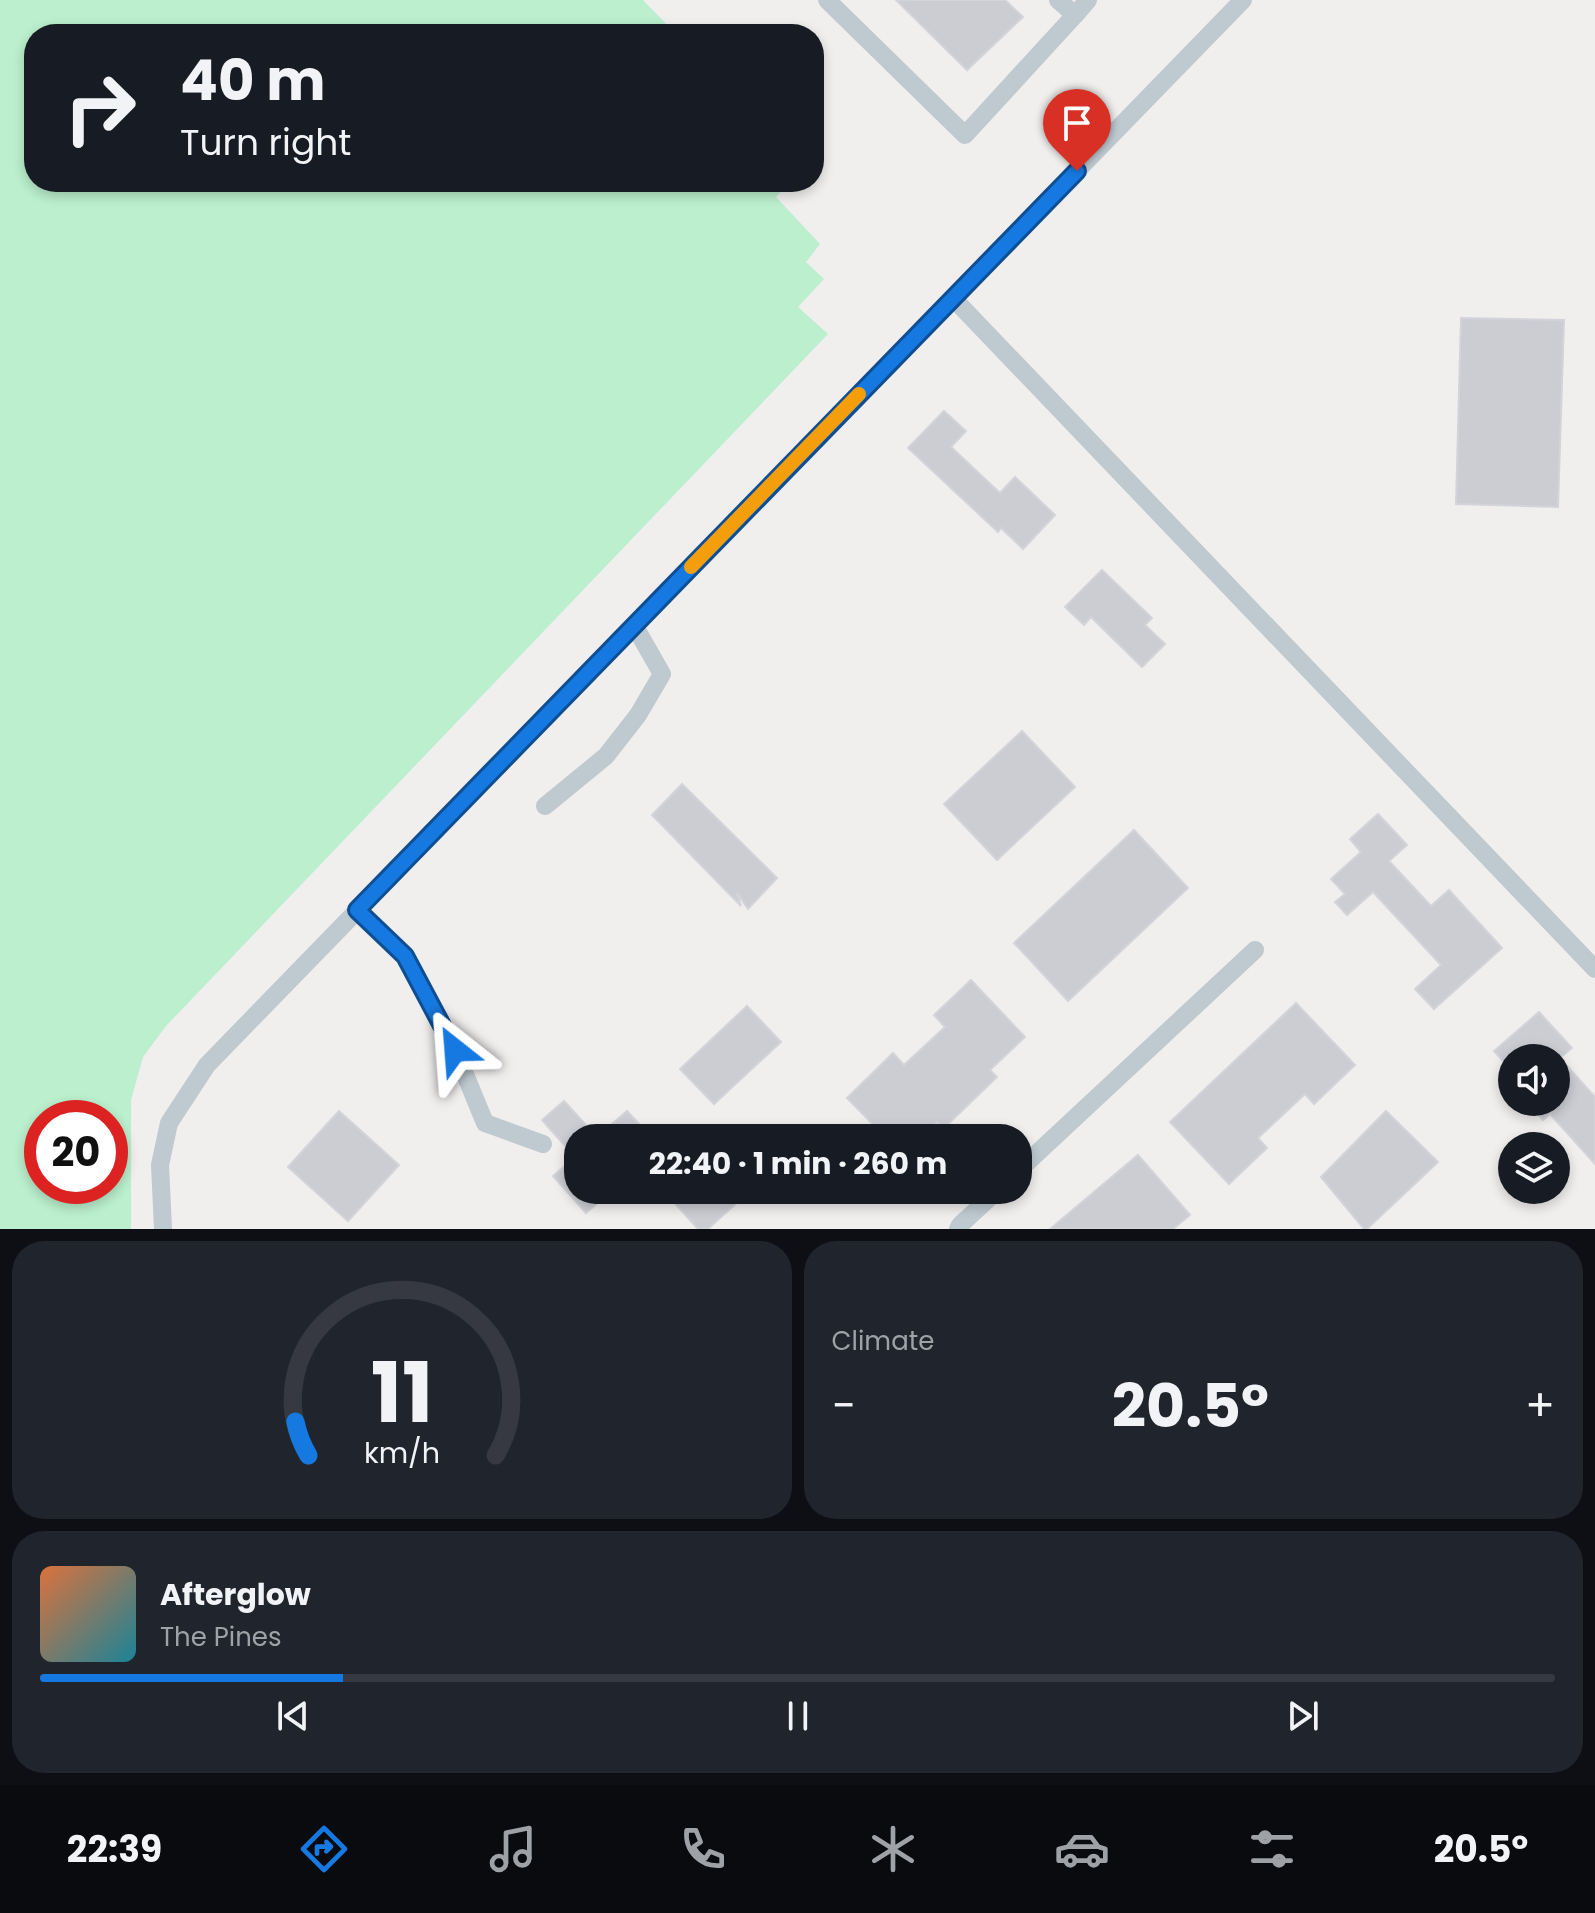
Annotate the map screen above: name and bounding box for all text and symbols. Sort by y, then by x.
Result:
text: 40 m [180,41,326,120]
icon: right [48,56,152,160]
pin [1043,89,1111,171]
icon: arrive [1055,101,1099,145]
text: Turn right [180,117,351,168]
position arrow [413,1008,497,1092]
map controls [1498,1044,1570,1204]
button: sound [1498,1044,1570,1116]
speed limit sign: 20 [24,1100,128,1204]
button: layers [1498,1132,1570,1204]
text: 22:40 · 1 min · 260 m [649,1142,947,1185]
text: Climate [832,1323,934,1359]
text: 11 [370,1335,433,1451]
text: 20.5° [1112,1364,1269,1448]
text: − [832,1375,856,1436]
text: + [1525,1375,1555,1436]
text: km/h [364,1433,440,1473]
text: Afterglow [160,1573,311,1616]
text: The Pines [160,1619,282,1655]
icon: previous [271,1694,315,1738]
icon: pause [776,1694,820,1738]
icon: next [1281,1694,1325,1738]
icon: directions [296,1821,352,1877]
icon: music [485,1821,541,1877]
icon: phone [675,1821,731,1877]
icon: climate [865,1821,921,1877]
icon: car [1054,1821,1110,1877]
icon: filters [1244,1821,1300,1877]
text: 22:39 [67,1824,162,1875]
text: 20.5° [1434,1824,1528,1875]

